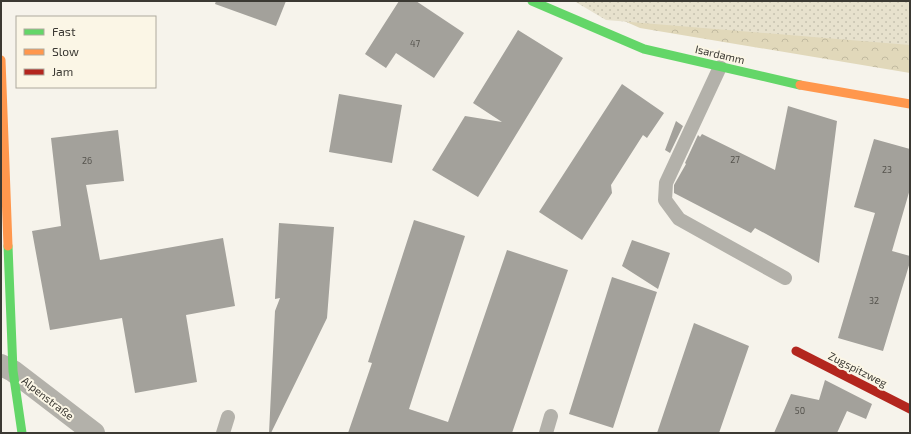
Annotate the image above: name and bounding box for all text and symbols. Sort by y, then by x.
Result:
legend [16,16,156,88]
text: Fast [52,24,76,38]
house number: 47 [410,38,420,49]
street label: Isardamm [694,42,746,66]
text: Slow [52,44,79,58]
text: Jam [52,64,73,78]
house number: 27 [730,154,740,165]
house number: 26 [82,155,92,166]
house number: 23 [882,164,892,175]
house number: 32 [869,295,879,306]
street label: Zugspitzweg [826,349,890,389]
street label: Alpenstraße [19,374,77,422]
house number: 50 [795,405,805,416]

